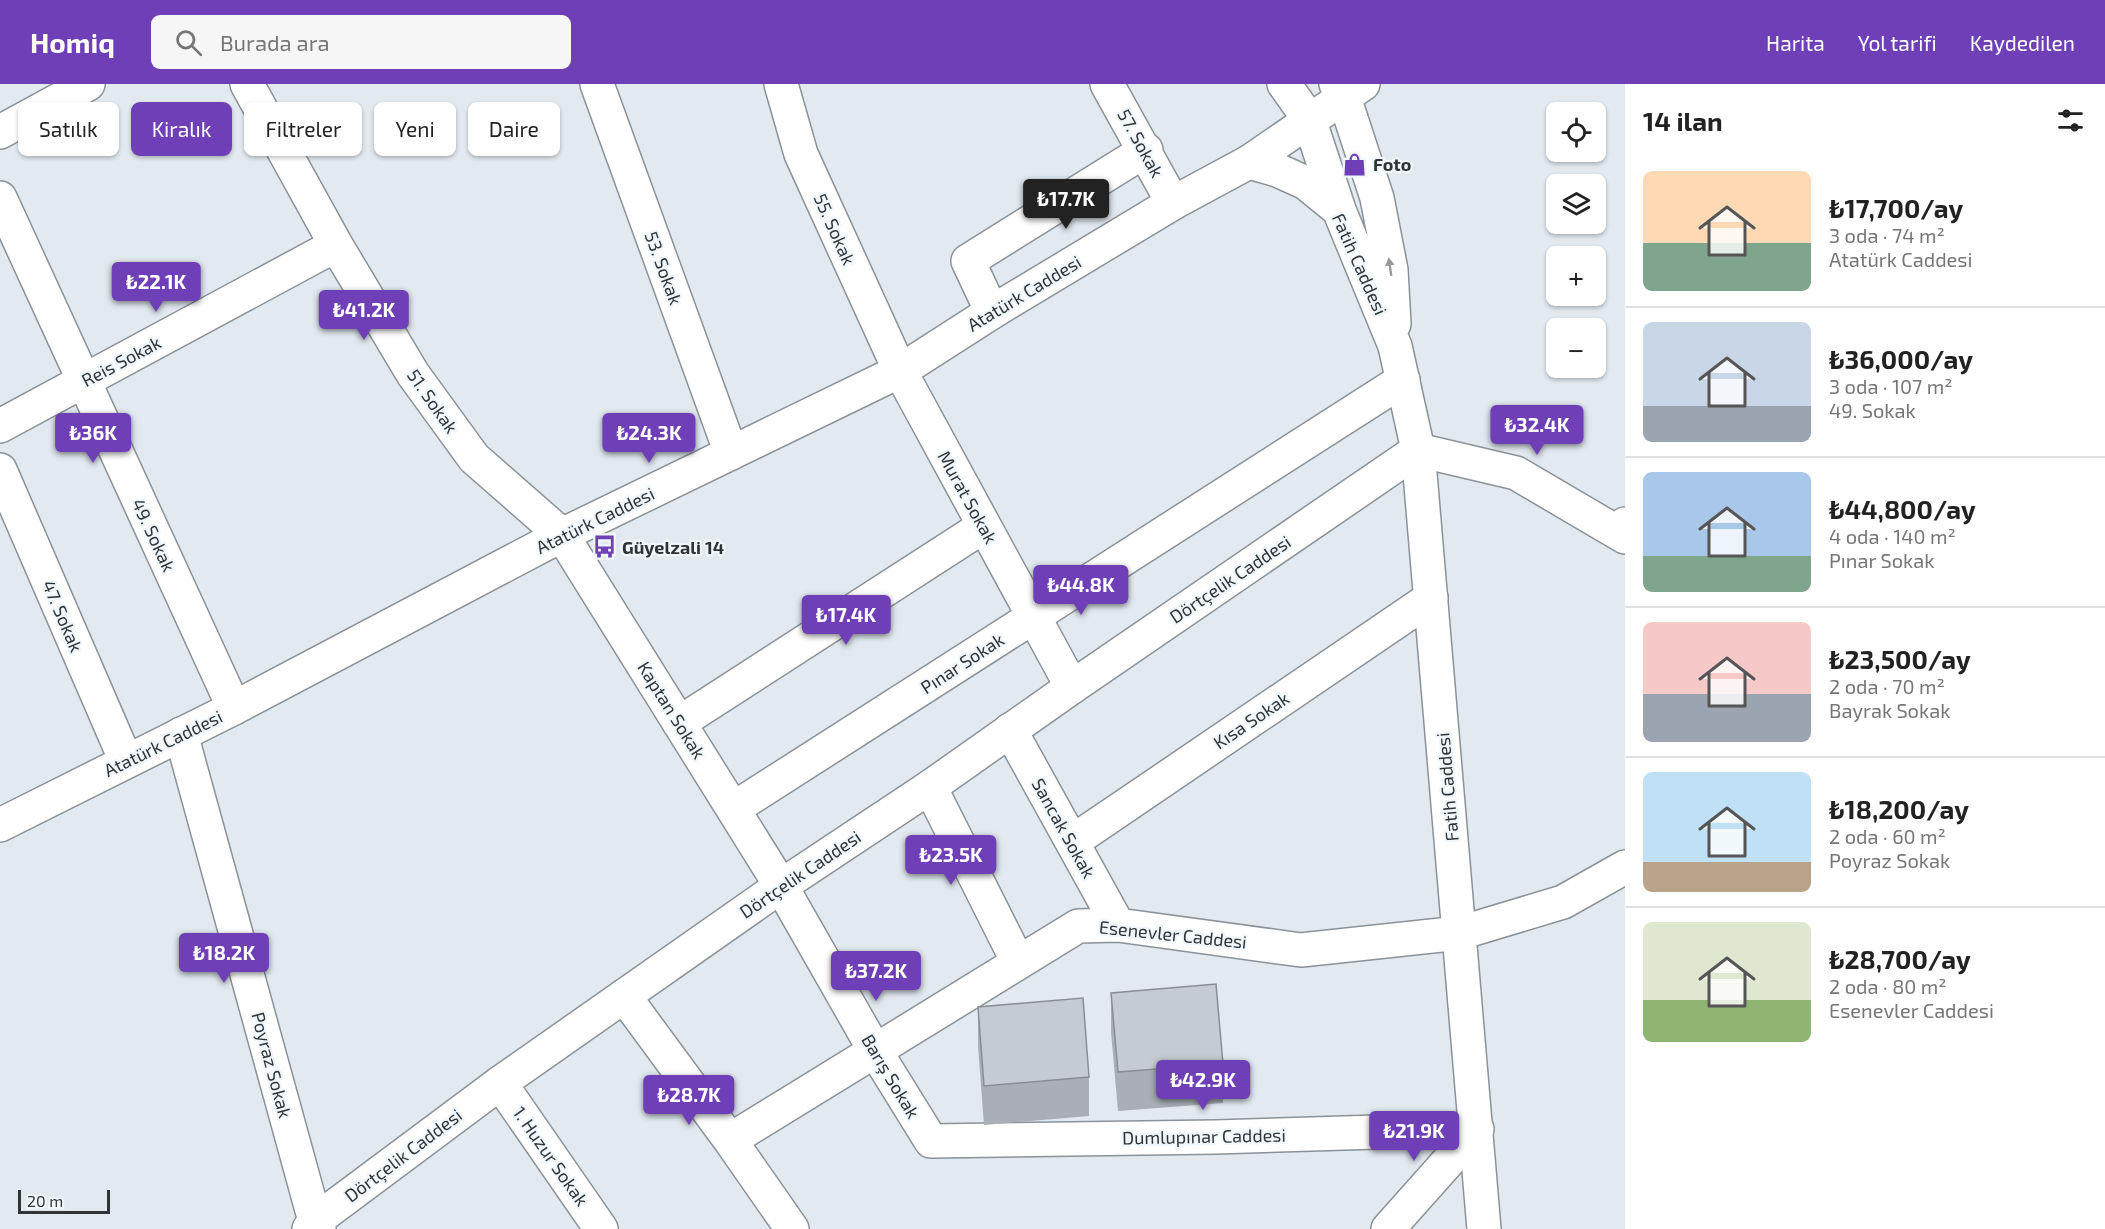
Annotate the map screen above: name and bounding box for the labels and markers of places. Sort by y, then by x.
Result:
shop icon: Foto [1342,151,1368,177]
place label: Foto [1373,153,1411,175]
pin: ₺17.7K [1017,179,1115,230]
pin: ₺22.1K [107,262,205,313]
pin: ₺41.2K [315,290,413,341]
pin: ₺32.4K [1488,405,1586,456]
pin: ₺36K [57,413,129,464]
pin: ₺24.3K [600,413,698,464]
bus stop icon: Güyelzali 14 [591,534,617,560]
place label: Güyelzali 14 [622,536,724,558]
pin: ₺44.8K [1032,565,1130,616]
pin: ₺17.4K [797,595,895,646]
pin: ₺23.5K [902,835,1000,886]
pin: ₺18.2K [175,933,273,984]
pin: ₺37.2K [827,951,925,1002]
pin: ₺42.9K [1154,1060,1252,1111]
pin: ₺28.7K [640,1075,738,1126]
pin: ₺21.9K [1365,1111,1463,1162]

